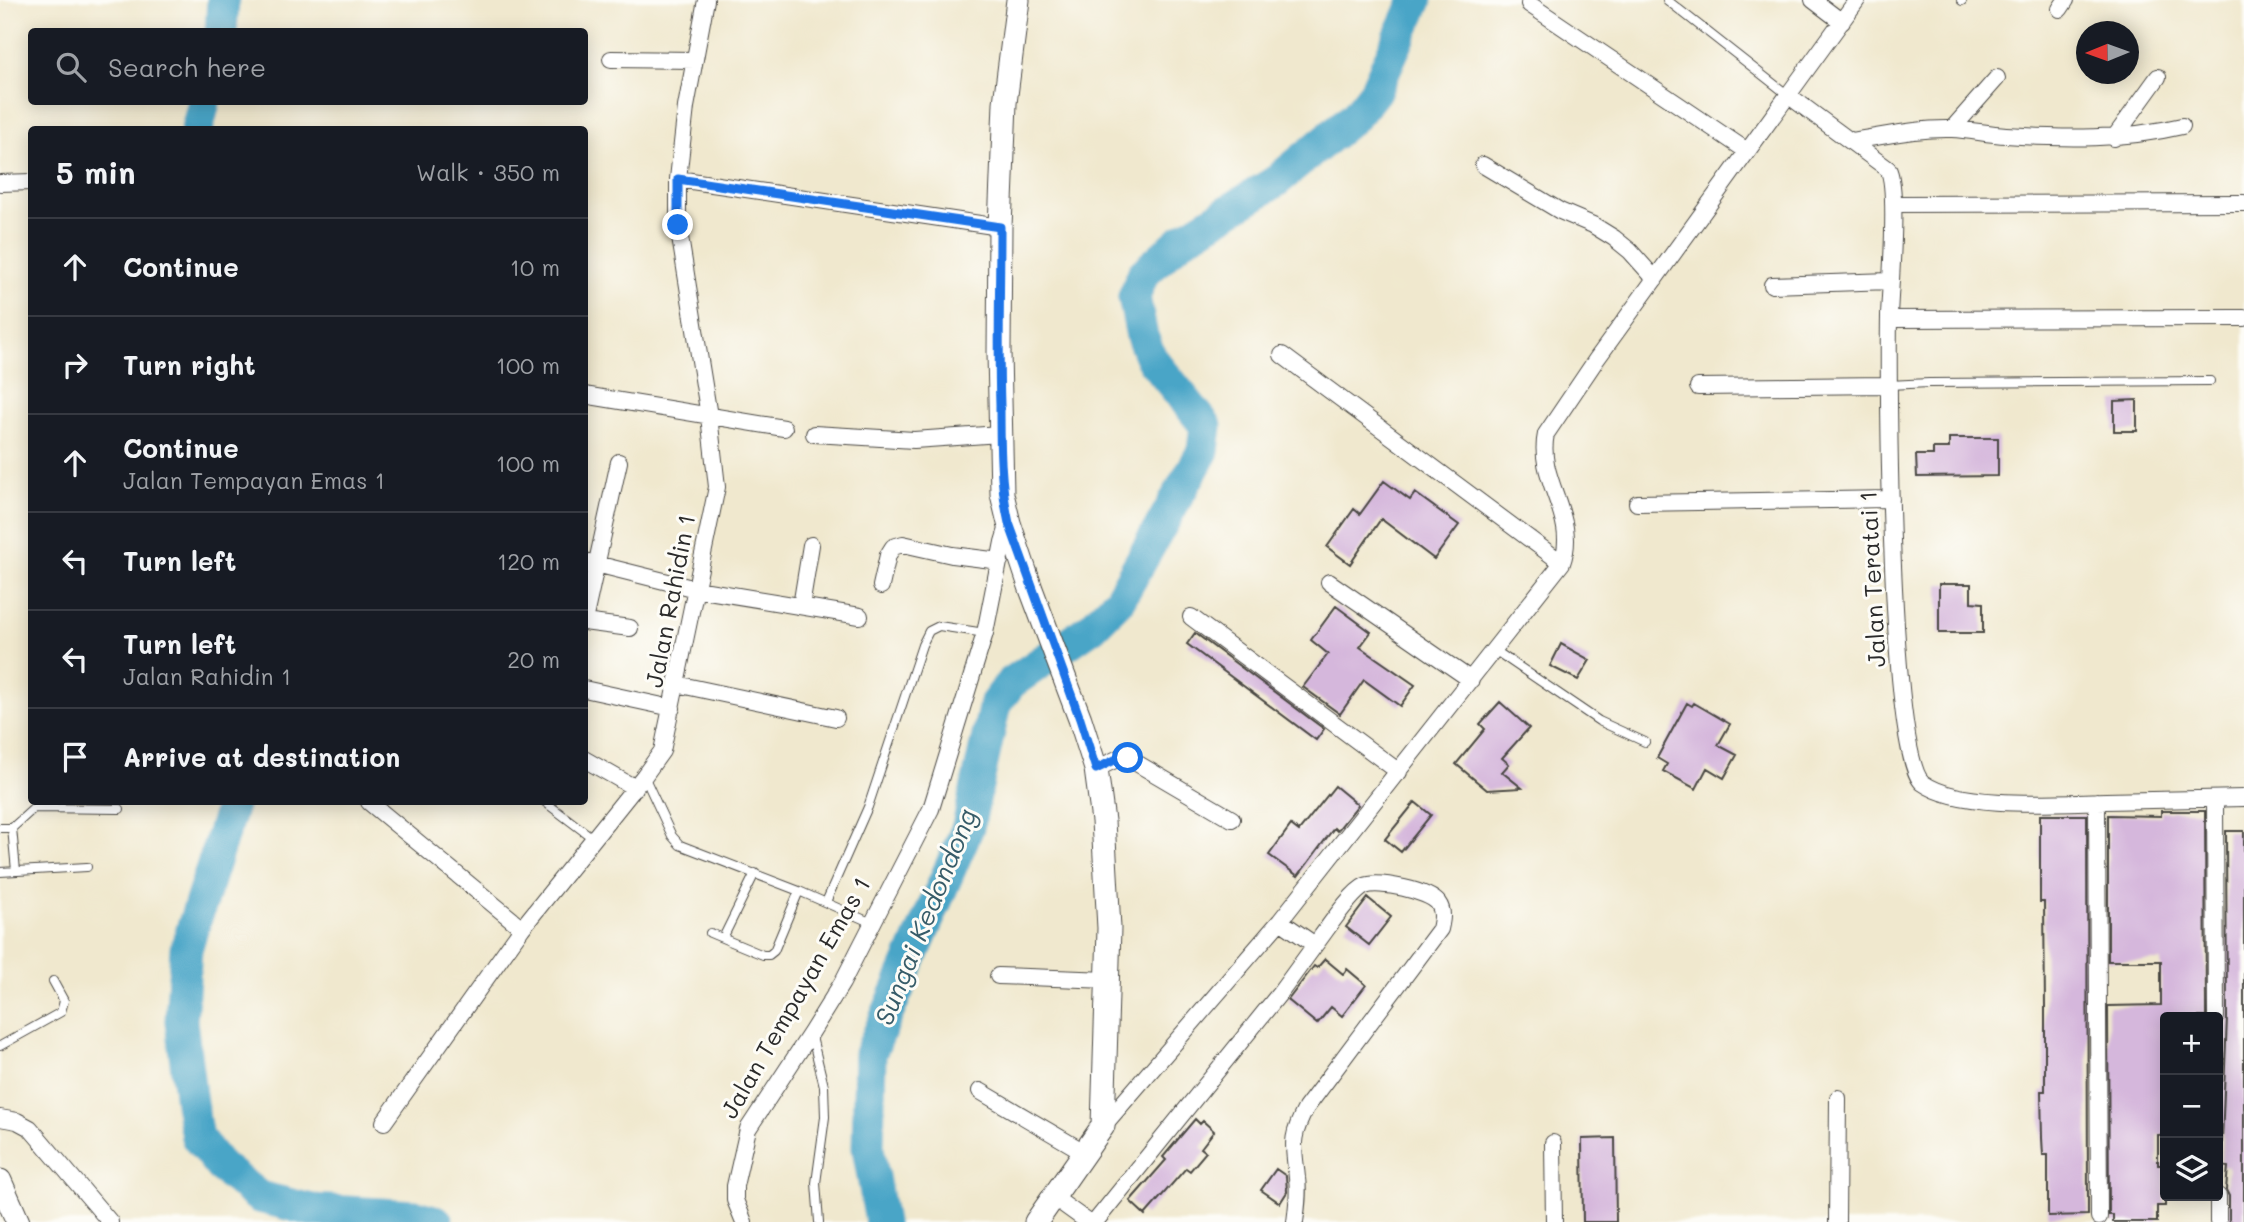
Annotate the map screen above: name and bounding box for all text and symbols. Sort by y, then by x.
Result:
north arrow [2076,21,2139,84]
search box [28,28,588,105]
icon: search [52,48,90,86]
text: Search here [108,50,266,84]
text: 5 min [56,152,136,192]
text: Walk · 350 m [416,157,560,187]
route end [662,209,693,240]
icon: ahead [56,248,94,286]
text: Continue [123,250,239,284]
text: 10 m [510,252,560,282]
icon: right [56,346,94,384]
text: Turn right [123,348,256,382]
text: 100 m [496,350,560,380]
text: Continue [123,431,239,465]
icon: ahead [56,444,94,482]
text: 100 m [496,448,560,478]
text: Jalan Tempayan Emas 1 [123,465,385,495]
street label: Jalan Teratai 1 [1851,490,1892,668]
street label: Jalan Rahidin 1 [638,512,701,690]
icon: left [56,542,94,580]
text: Turn left [123,544,236,578]
text: 120 m [497,546,560,576]
text: Turn left [123,627,236,661]
icon: left [56,640,94,678]
text: 20 m [507,644,560,674]
text: Jalan Rahidin 1 [123,661,291,691]
icon: arrive [56,738,94,776]
text: Arrive at destination [123,740,400,774]
route start [1112,742,1143,773]
water label: Sungai Kedondong [866,803,984,1030]
street label: Jalan Tempayan Emas 1 [713,871,877,1123]
map controls [2160,1012,2223,1201]
button: + [2160,1012,2223,1075]
button: − [2160,1075,2223,1138]
button: layers [2160,1138,2223,1201]

